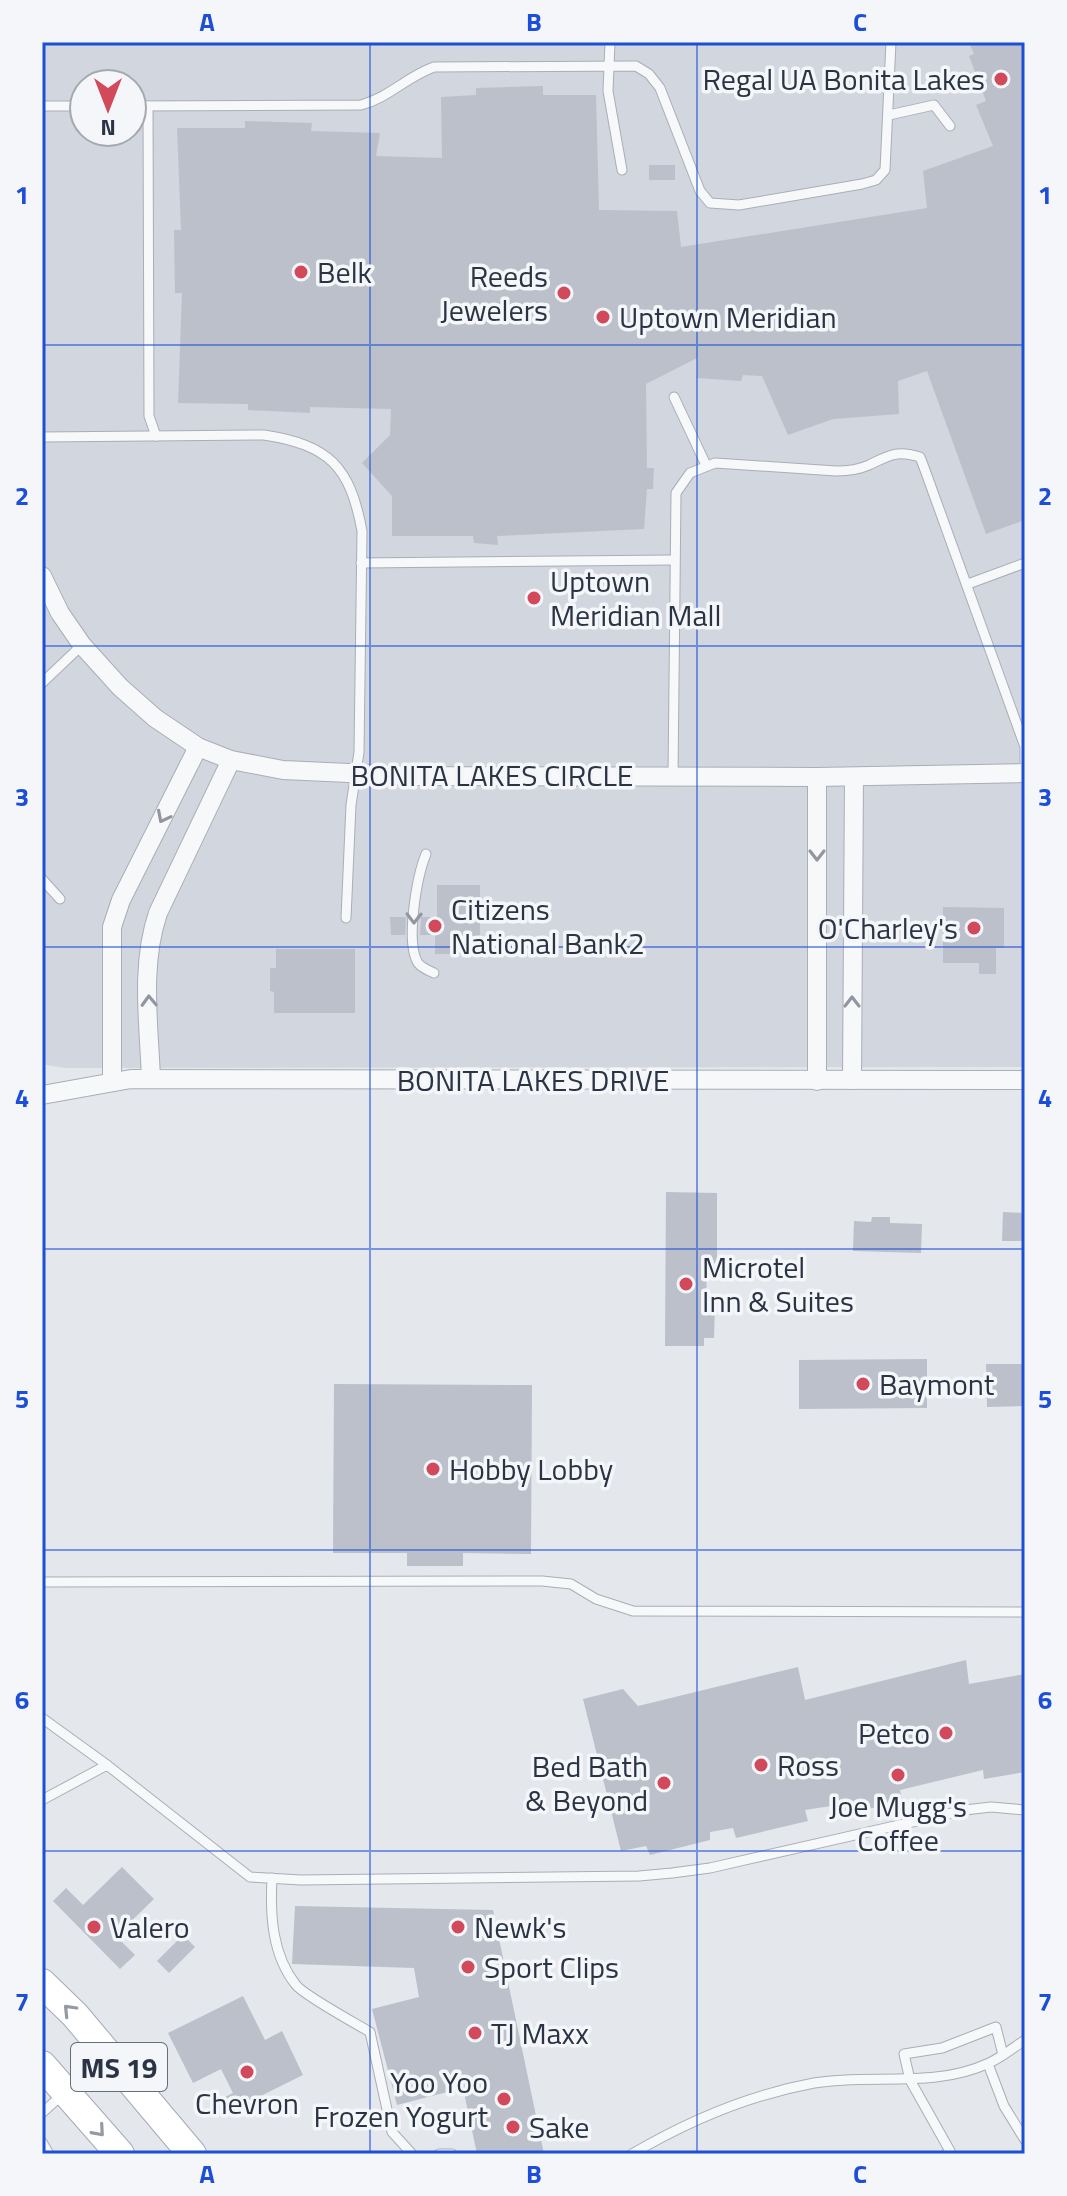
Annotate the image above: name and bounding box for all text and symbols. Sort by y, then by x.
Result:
text: A [199,2,215,41]
text: B [526,2,542,41]
text: C [853,2,867,41]
place label: Regal UA Bonita Lakes [702,56,985,102]
north arrow [68,68,148,148]
marker: Regal UA Bonita Lakes [992,70,1010,88]
text: N [100,111,116,145]
text: 1 [15,175,29,214]
text: 1 [1038,175,1052,214]
place label: Belk [317,249,372,295]
place label: Reeds Jewelers [440,253,548,333]
marker: Belk [292,263,310,281]
marker: Reeds Jewelers [555,284,573,302]
place label: Uptown Meridian [619,294,837,340]
marker: Uptown Meridian [594,308,612,326]
text: 2 [15,476,29,515]
text: 2 [1038,476,1052,515]
place label: Uptown Meridian Mall [550,558,721,638]
marker: Uptown Meridian Mall [525,589,543,607]
street label: BONITA LAKES CIRCLE [351,752,633,798]
text: 3 [15,777,29,816]
text: 3 [1038,777,1052,816]
one-way arrow [157,808,172,823]
one-way arrow [808,849,826,862]
place label: Citizens National Bank2 [451,886,645,966]
place label: O'Charley's [818,905,958,951]
one-way arrow [405,912,423,925]
marker: Citizens National Bank2 [426,917,444,935]
marker: O'Charley's [965,919,983,937]
one-way arrow [140,994,157,1007]
one-way arrow [843,995,861,1008]
street label: BONITA LAKES DRIVE [397,1057,669,1103]
text: 4 [15,1078,29,1117]
text: 4 [1038,1078,1052,1117]
place label: Microtel Inn & Suites [702,1244,854,1324]
marker: Microtel Inn & Suites [677,1275,695,1293]
place label: Baymont [879,1361,995,1407]
marker: Baymont [854,1375,872,1393]
text: 5 [15,1379,29,1418]
text: 5 [1038,1379,1052,1418]
place label: Hobby Lobby [449,1446,613,1492]
marker: Hobby Lobby [424,1460,442,1478]
text: 6 [15,1680,29,1719]
text: 6 [1038,1680,1052,1719]
place label: Petco [858,1710,930,1756]
marker: Petco [937,1724,955,1742]
place label: Ross [777,1742,839,1788]
place label: Bed Bath & Beyond [525,1743,648,1823]
marker: Ross [752,1756,770,1774]
marker: Joe Mugg's Coffee [889,1766,907,1784]
marker: Bed Bath & Beyond [655,1774,673,1792]
place label: Joe Mugg's Coffee [829,1783,967,1863]
place label: Valero [110,1904,190,1950]
place label: Newk's [474,1904,566,1950]
marker: Valero [85,1918,103,1936]
marker: Newk's [449,1918,467,1936]
place label: Sport Clips [484,1944,619,1990]
marker: Sport Clips [459,1958,477,1976]
text: 7 [15,1982,29,2021]
text: 7 [1038,1982,1052,2021]
one-way arrow [63,2005,78,2019]
place label: TJ Maxx [491,2010,589,2056]
marker: TJ Maxx [466,2024,484,2042]
road number: MS 19 [71,2043,167,2091]
place label: Yoo Yoo Frozen Yogurt [313,2059,488,2139]
marker: Chevron [238,2063,256,2081]
place label: Chevron [195,2080,299,2126]
marker: Yoo Yoo Frozen Yogurt [495,2090,513,2108]
place label: Sake [529,2104,589,2150]
marker: Sake [504,2118,522,2136]
one-way arrow [90,2121,104,2136]
text: A [199,2154,215,2193]
text: B [526,2154,542,2193]
text: C [853,2154,867,2193]

